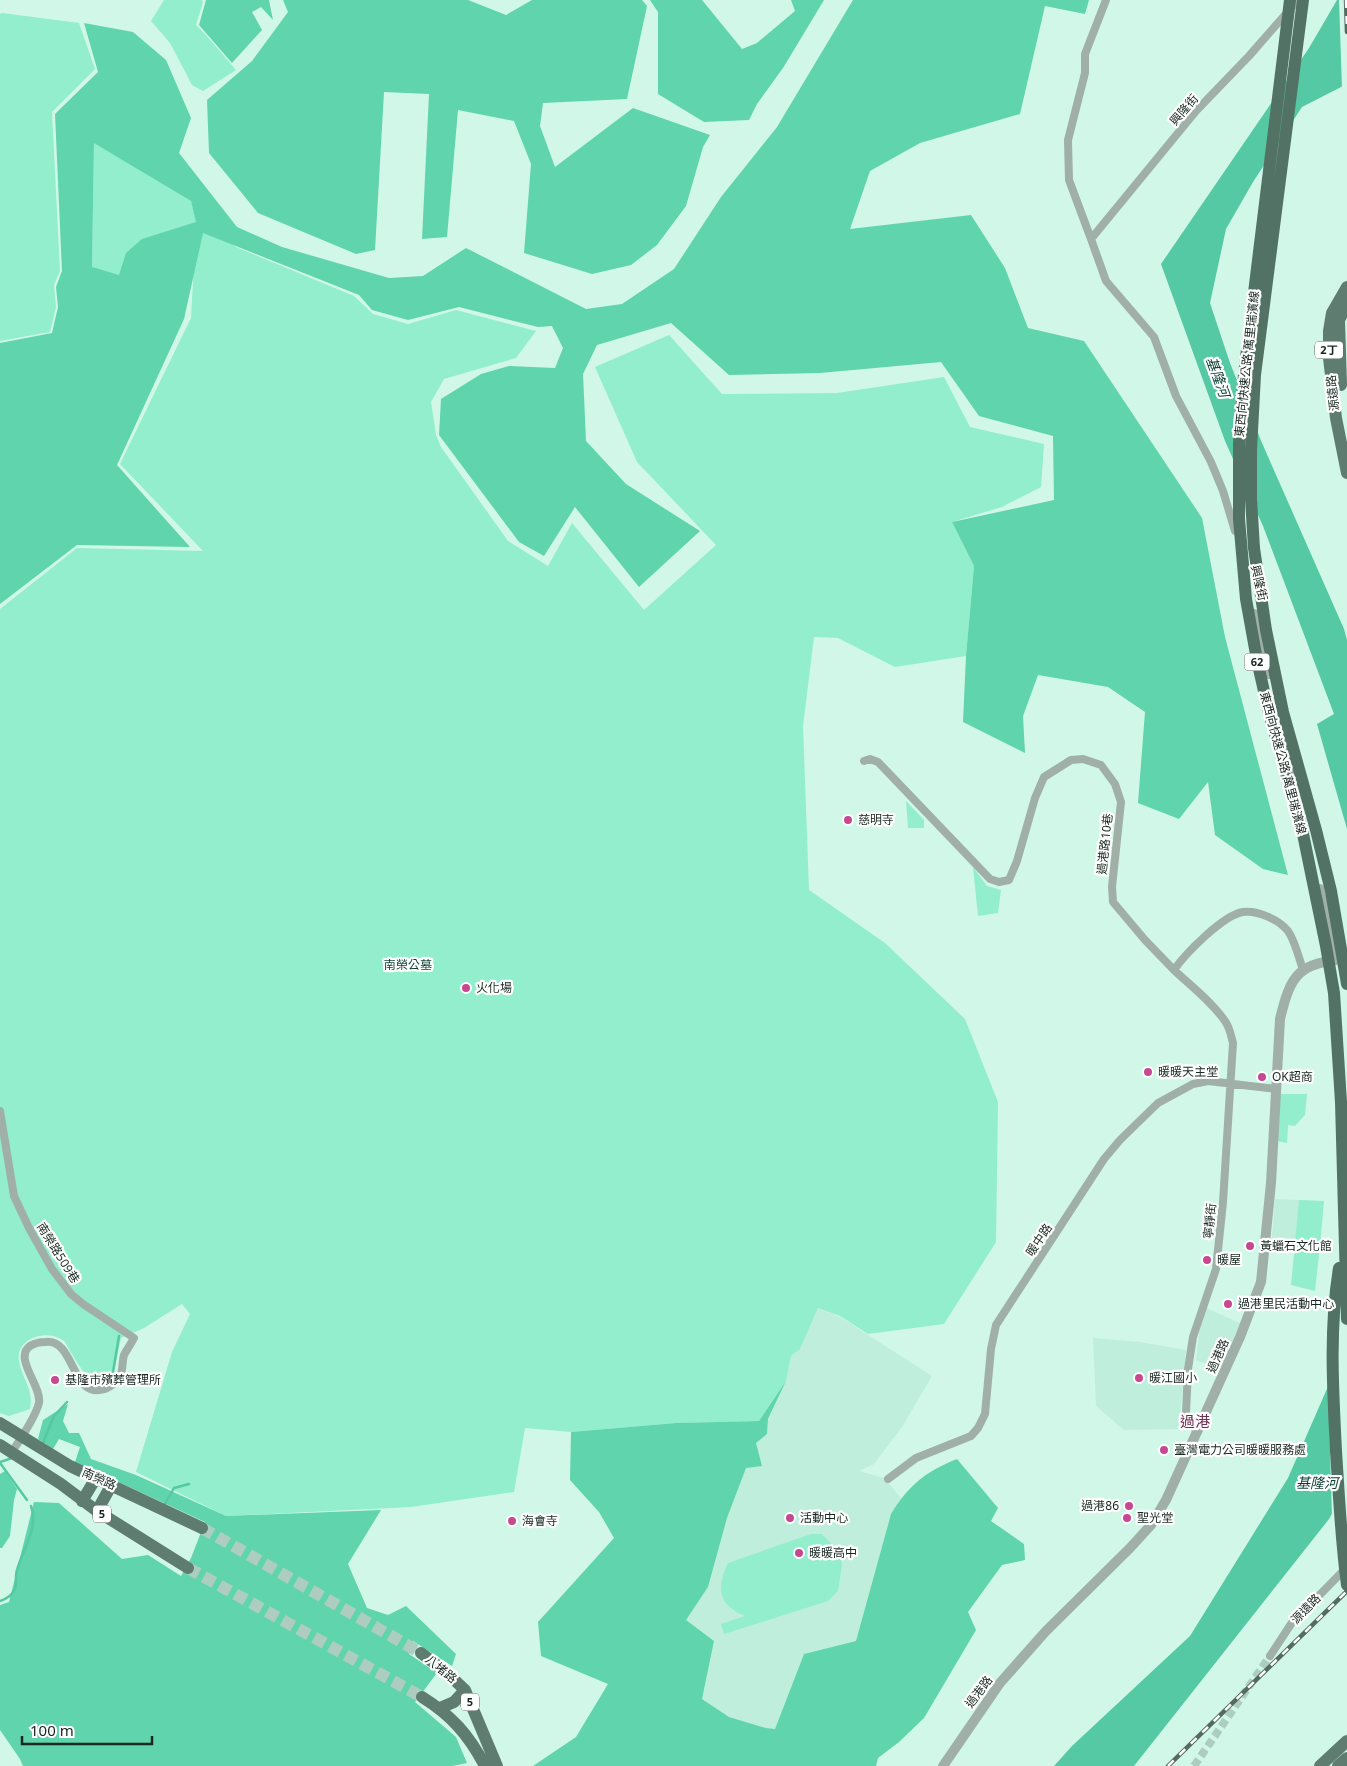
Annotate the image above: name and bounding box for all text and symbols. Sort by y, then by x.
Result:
street label: 興隆街 [1165,91,1202,129]
street label: 東西向快速公路 萬里瑞濱線 [1230,290,1263,438]
road number: 2丁 [1315,342,1343,358]
water label: 基隆河 [1202,354,1236,403]
street label: 源遠路 [1322,374,1343,412]
street label: 興隆街 [1247,563,1272,602]
road number: 62 [1244,654,1270,670]
street label: 東西向快速公路 萬里瑞濱線 [1256,690,1311,836]
place label: 慈明寺 [858,811,894,828]
street label: 過港路10巷 [1093,812,1116,876]
marker: 慈明寺 [842,814,854,826]
park label: 南榮公墓 [384,956,432,973]
place label: 火化場 [476,979,512,996]
marker: 火化場 [460,982,472,994]
place label: 暖暖天主堂 [1158,1063,1218,1080]
marker: 暖暖天主堂 [1142,1066,1154,1078]
place label: OK超商 [1272,1068,1313,1085]
marker: OK超商 [1256,1071,1268,1083]
street label: 寧靜街 [1199,1202,1220,1240]
street label: 南榮路509巷 [33,1219,84,1286]
street label: 暖中路 [1021,1220,1056,1259]
place label: 黃蠟石文化館 [1260,1237,1332,1254]
marker: 黃蠟石文化館 [1244,1240,1256,1252]
place label: 暖屋 [1217,1251,1241,1268]
marker: 暖屋 [1201,1254,1213,1266]
place label: 過港里民活動中心 [1238,1295,1334,1312]
marker: 過港里民活動中心 [1222,1298,1234,1310]
street label: 過港路 [1202,1336,1233,1376]
place label: 暖江國小 [1149,1369,1197,1386]
place label: 基隆市殯葬管理所 [65,1371,161,1388]
marker: 暖江國小 [1133,1372,1145,1384]
marker: 基隆市殯葬管理所 [49,1374,61,1386]
district label: 過港 [1180,1411,1210,1431]
place label: 臺灣電力公司暖暖服務處 [1174,1441,1306,1458]
marker: 臺灣電力公司暖暖服務處 [1158,1444,1170,1456]
street label: 南榮路 [79,1463,119,1494]
water label: 基隆河 [1296,1473,1341,1492]
place label: 過港86 [1081,1497,1119,1514]
marker: 過港86 [1123,1500,1135,1512]
road number: 5 [93,1506,111,1522]
place label: 活動中心 [800,1509,848,1526]
place label: 聖光堂 [1137,1509,1173,1526]
place label: 海會寺 [522,1512,558,1529]
marker: 活動中心 [784,1512,796,1524]
marker: 聖光堂 [1121,1512,1133,1524]
marker: 海會寺 [506,1515,518,1527]
place label: 暖暖高中 [809,1544,857,1561]
marker: 暖暖高中 [793,1547,805,1559]
street label: 源遠路 [1287,1590,1324,1628]
street label: 八堵路 [422,1651,461,1687]
street label: 過港路 [961,1672,996,1711]
road number: 5 [461,1694,479,1710]
scale bar [22,1714,152,1746]
text: 100 m [30,1720,74,1740]

